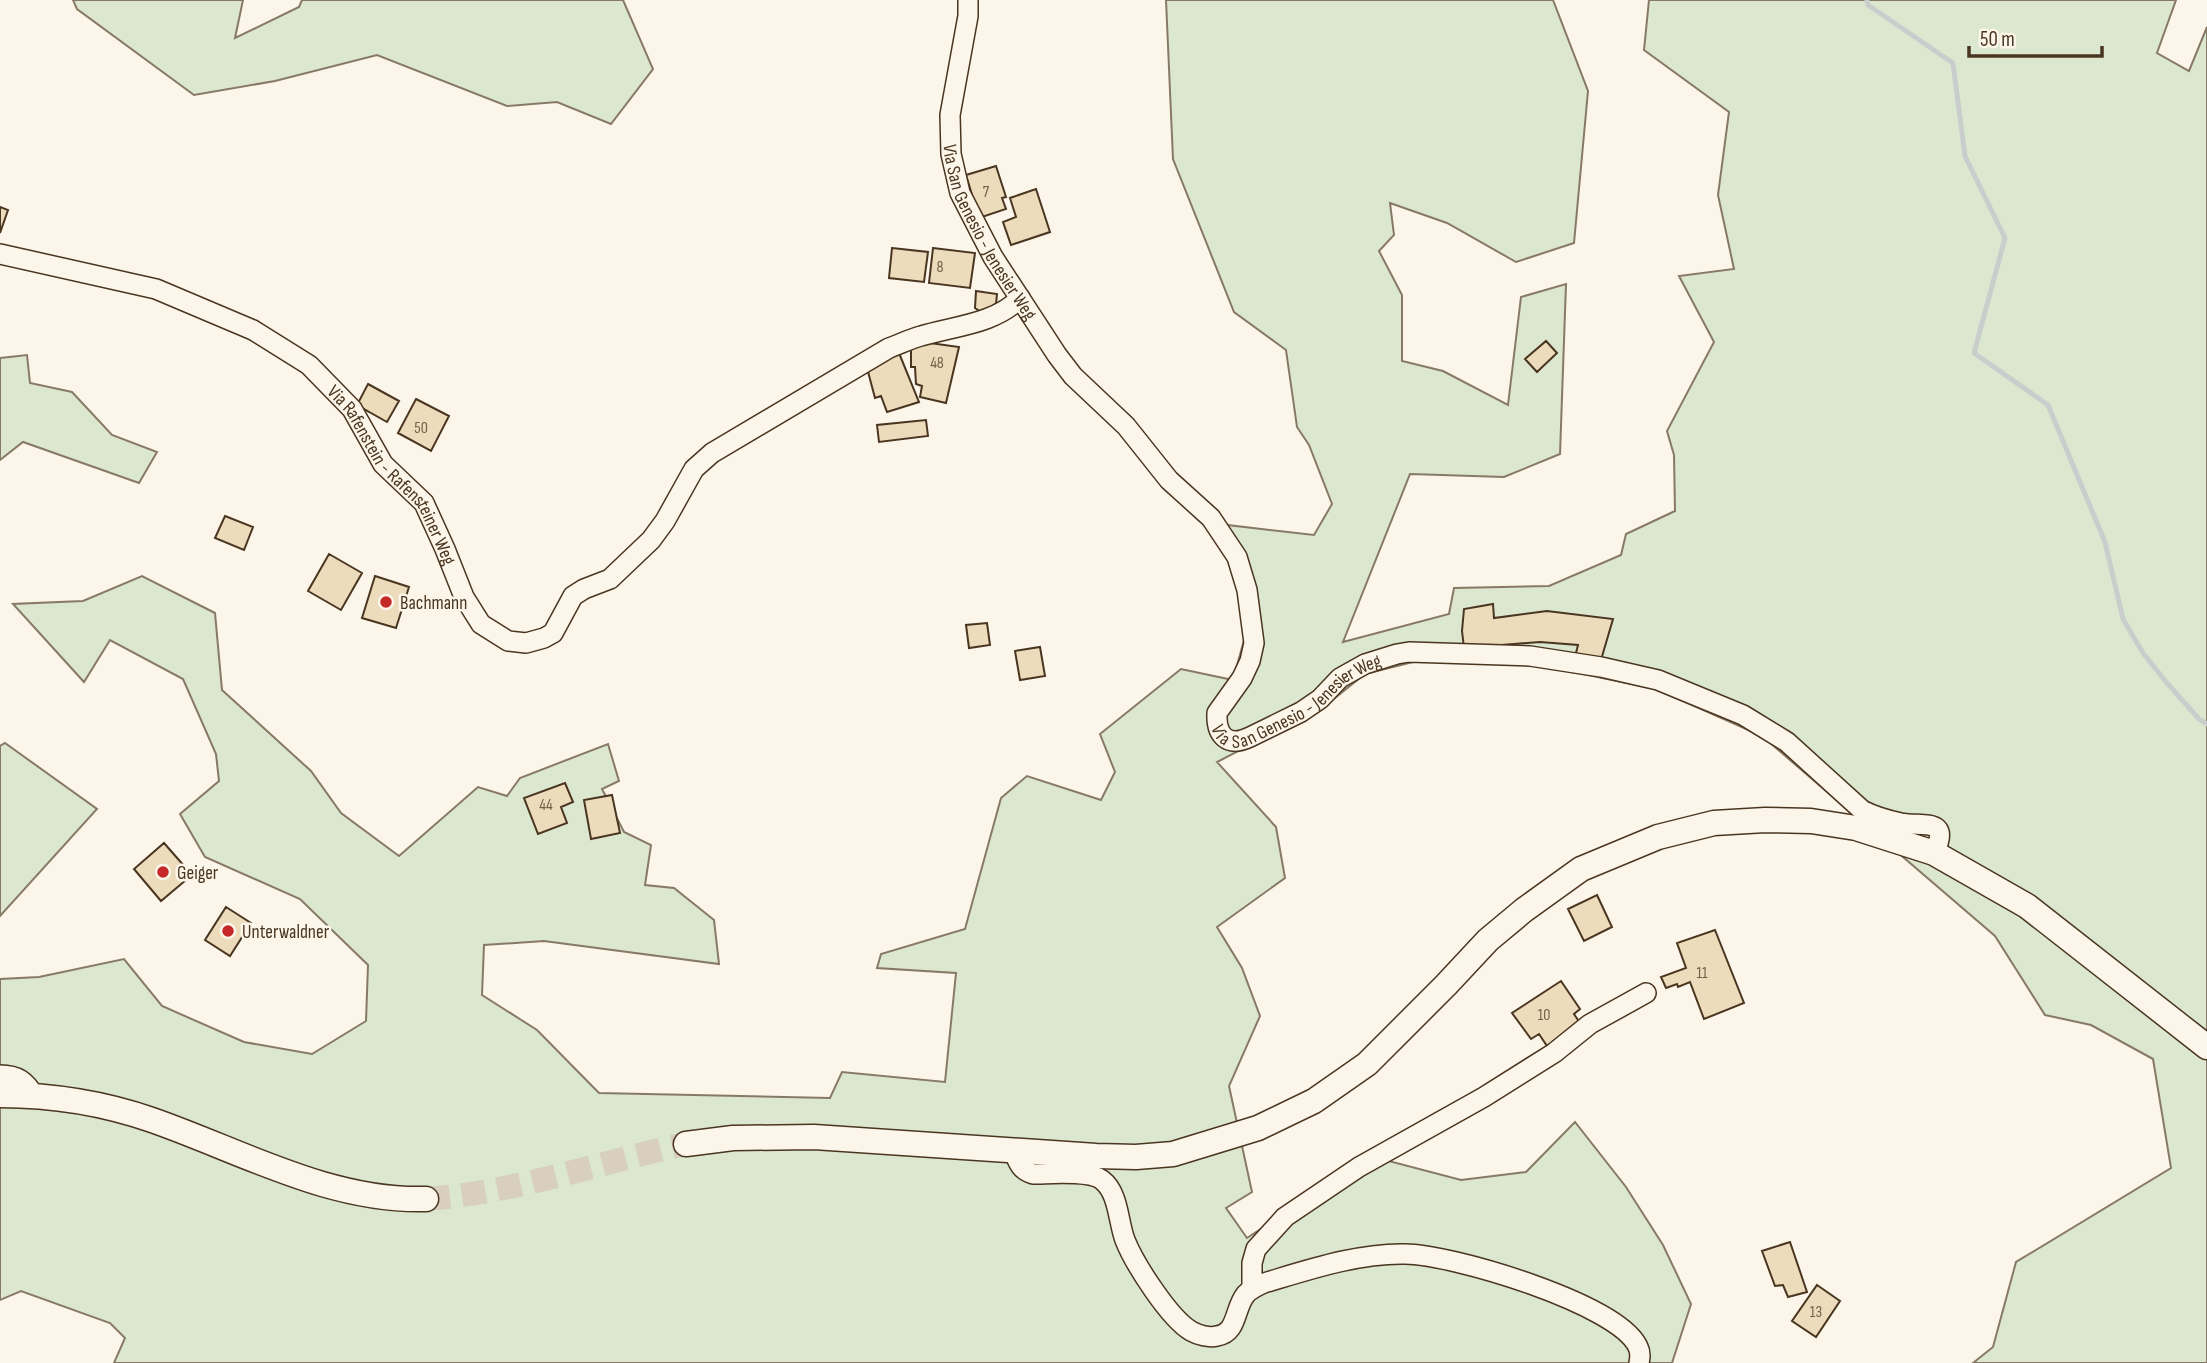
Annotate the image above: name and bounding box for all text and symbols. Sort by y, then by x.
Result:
scale bar [1969,14,2102,58]
text: 50 m [1980,27,2015,52]
street label: Via San Genesio - Jenesier Weg [938,144,1041,325]
house number: 7 [983,183,990,202]
house number: 8 [936,258,944,277]
house number: 48 [930,354,944,373]
street label: Via Rafenstein - Rafensteiner Weg [322,381,460,569]
house number: 50 [414,419,428,438]
place label: Bachmann [400,592,467,615]
marker: Bachmann [378,594,394,610]
street label: Via San Genesio - Jenesier Weg [1205,650,1384,754]
house number: 44 [539,796,553,815]
place label: Geiger [177,862,219,885]
marker: Geiger [155,864,171,880]
place label: Unterwaldner [242,921,330,944]
marker: Unterwaldner [220,923,236,939]
house number: 11 [1696,964,1708,983]
house number: 10 [1538,1006,1550,1025]
house number: 13 [1810,1303,1822,1322]

